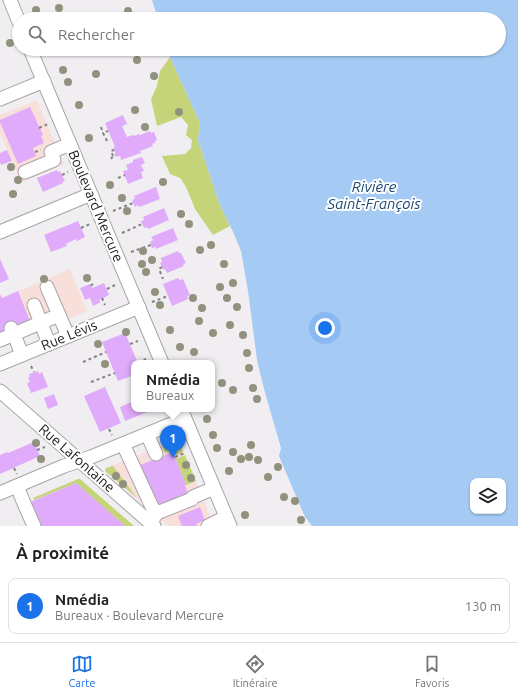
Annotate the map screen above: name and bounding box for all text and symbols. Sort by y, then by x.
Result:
search box [12,12,506,56]
icon: search [26,23,48,45]
text: Rechercher [58,26,135,43]
street label: Boulevard Mercure [65,148,127,264]
water label: Rivière Saint-François [327,178,421,212]
street label: Rue Lévis [39,317,99,353]
your location [315,318,335,338]
popup [131,360,215,412]
text: Nmédia [146,371,200,388]
text: Bureaux [146,388,194,402]
street label: Rue Lafontaine [36,421,118,495]
pin: 1 [160,425,186,458]
map controls [470,478,506,514]
button: layers [470,478,506,514]
text: À proximité [16,543,109,562]
text: Nmédia [55,591,109,608]
text: 1 [26,599,34,613]
text: 130 m [465,599,501,613]
text: Bureaux · Boulevard Mercure [55,608,224,622]
tab: Carte [69,653,96,689]
tab: Itinéraire [233,653,278,689]
tab: Favoris [415,653,449,689]

